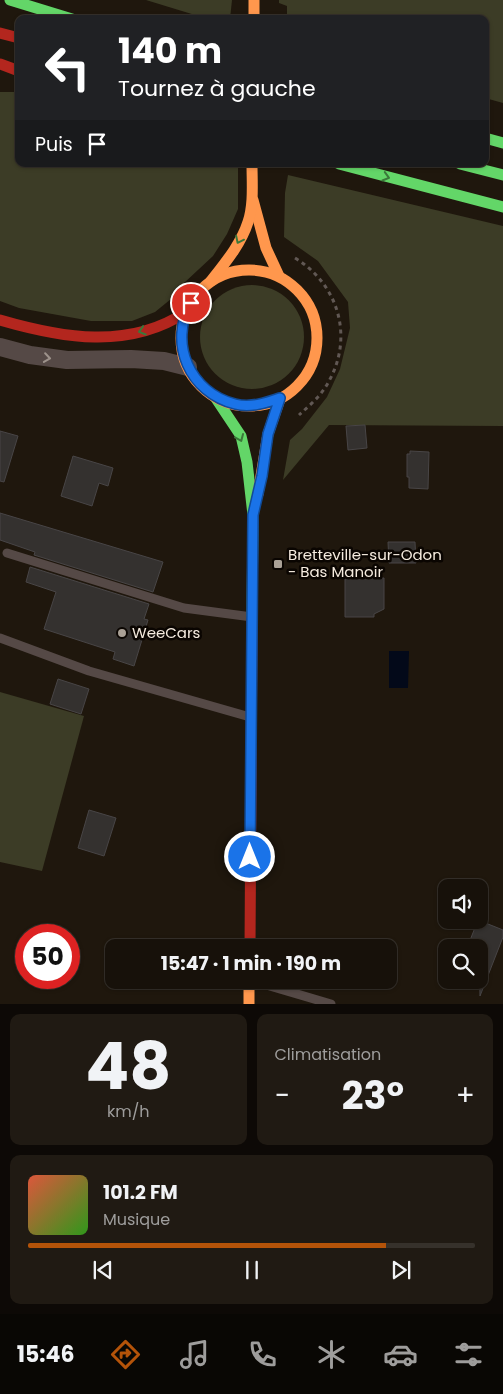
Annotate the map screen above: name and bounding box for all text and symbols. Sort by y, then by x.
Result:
text: 140 m [118,26,222,75]
icon: left [35,35,100,100]
text: Tournez à gauche [118,73,316,104]
icon: arrive [83,130,111,158]
text: Puis [35,131,73,158]
one-way arrow [381,171,390,182]
one-way arrow [235,235,246,244]
pin [170,282,212,324]
icon: arrive [177,289,205,317]
one-way arrow [138,326,146,336]
one-way arrow [43,352,52,362]
one-way arrow [234,433,244,442]
place label: Bretteville-sur-Odon - Bas Manoir [288,544,442,582]
marker: Bretteville-sur-Odon - Bas Manoir [272,558,284,570]
place label: WeeCars [132,622,201,643]
marker: WeeCars [116,627,128,639]
position arrow [223,830,275,882]
map controls [438,879,488,989]
button: sound [438,879,488,929]
speed limit sign: 50 [15,924,80,989]
button: search [438,939,488,989]
text: 15:47 · 1 min · 190 m [161,950,341,977]
text: 48 [85,1021,171,1112]
text: Climatisation [275,1043,381,1066]
text: 23° [342,1069,404,1122]
text: − [275,1076,290,1115]
text: + [456,1076,475,1115]
text: km/h [107,1100,150,1123]
text: 101.2 FM [103,1179,178,1206]
text: Musique [103,1208,170,1231]
icon: previous [89,1256,117,1284]
icon: pause [238,1256,266,1284]
icon: next [387,1256,415,1284]
icon: directions [108,1337,143,1372]
icon: music [177,1337,212,1372]
icon: phone [245,1337,280,1372]
icon: climate [314,1337,349,1372]
icon: car [383,1337,418,1372]
icon: filters [451,1337,486,1372]
text: 15:46 [17,1339,75,1370]

